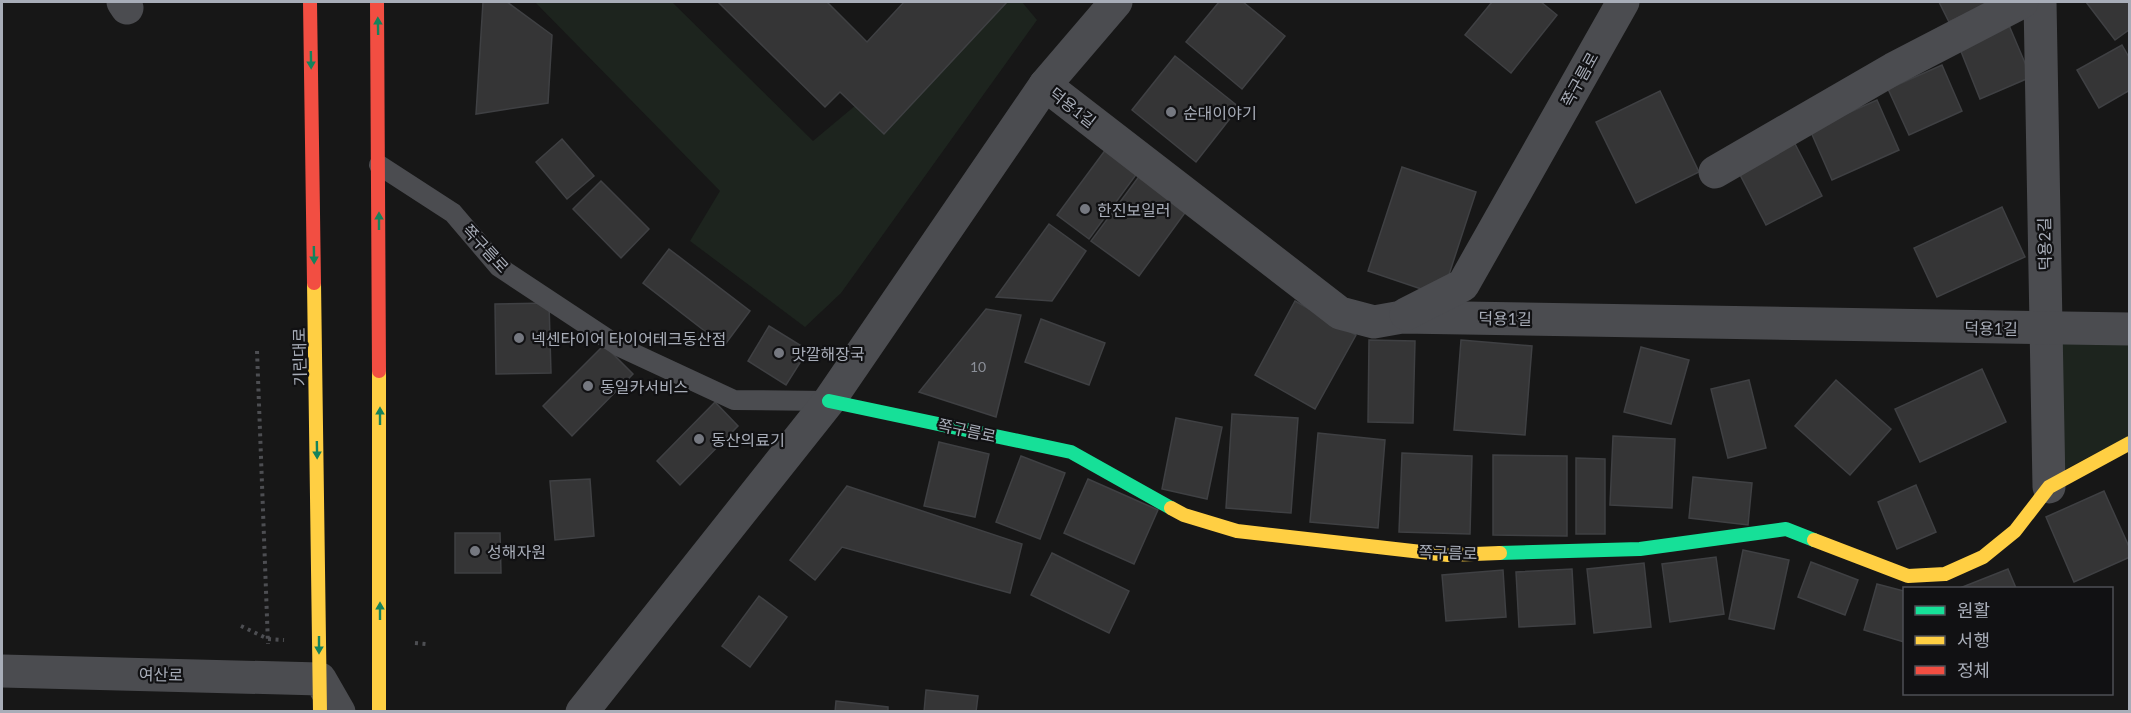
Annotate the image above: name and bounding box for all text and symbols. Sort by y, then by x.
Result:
one-way arrow [373,17,382,36]
street label: 쪽구름로 [1556,48,1602,109]
one-way arrow [306,50,315,69]
street label: 덕용1길 [1046,83,1100,131]
place label: 순대이야기 [1183,103,1257,122]
marker: 순대이야기 [1164,105,1178,119]
place label: 한진보일러 [1097,200,1171,219]
marker: 한진보일러 [1078,202,1092,216]
one-way arrow [374,212,384,231]
street label: 덕용2길 [2034,217,2054,271]
street label: 쪽구름로 [459,220,513,276]
one-way arrow [309,245,319,264]
street label: 덕용1길 [1478,308,1532,328]
street label: 덕용1길 [1964,318,2018,338]
street label: 기린대로 [289,327,309,387]
place label: 넥센타이어 타이어테크동산점 [531,329,726,348]
marker: 넥센타이어 타이어테크동산점 [512,331,526,345]
place label: 맛깔해장국 [791,344,865,363]
marker: 맛깔해장국 [772,346,786,360]
house number: 10 [970,358,986,375]
place label: 동일카서비스 [600,377,688,396]
marker: 동일카서비스 [581,379,595,393]
one-way arrow [375,407,385,426]
street label: 쪽구름로 [936,415,998,445]
place label: 동산의료기 [711,430,785,449]
marker: 동산의료기 [692,432,706,446]
one-way arrow [312,440,322,459]
street label: 쪽구름로 [1418,541,1478,563]
place label: 성해자원 [487,542,546,561]
marker: 성해자원 [468,544,482,558]
legend [1903,587,2113,695]
text: 원활 [1957,599,1990,621]
one-way arrow [375,602,385,621]
text: 서행 [1957,629,1990,651]
one-way arrow [315,635,324,654]
text: 정체 [1957,659,1990,681]
street label: 여산로 [139,664,184,684]

